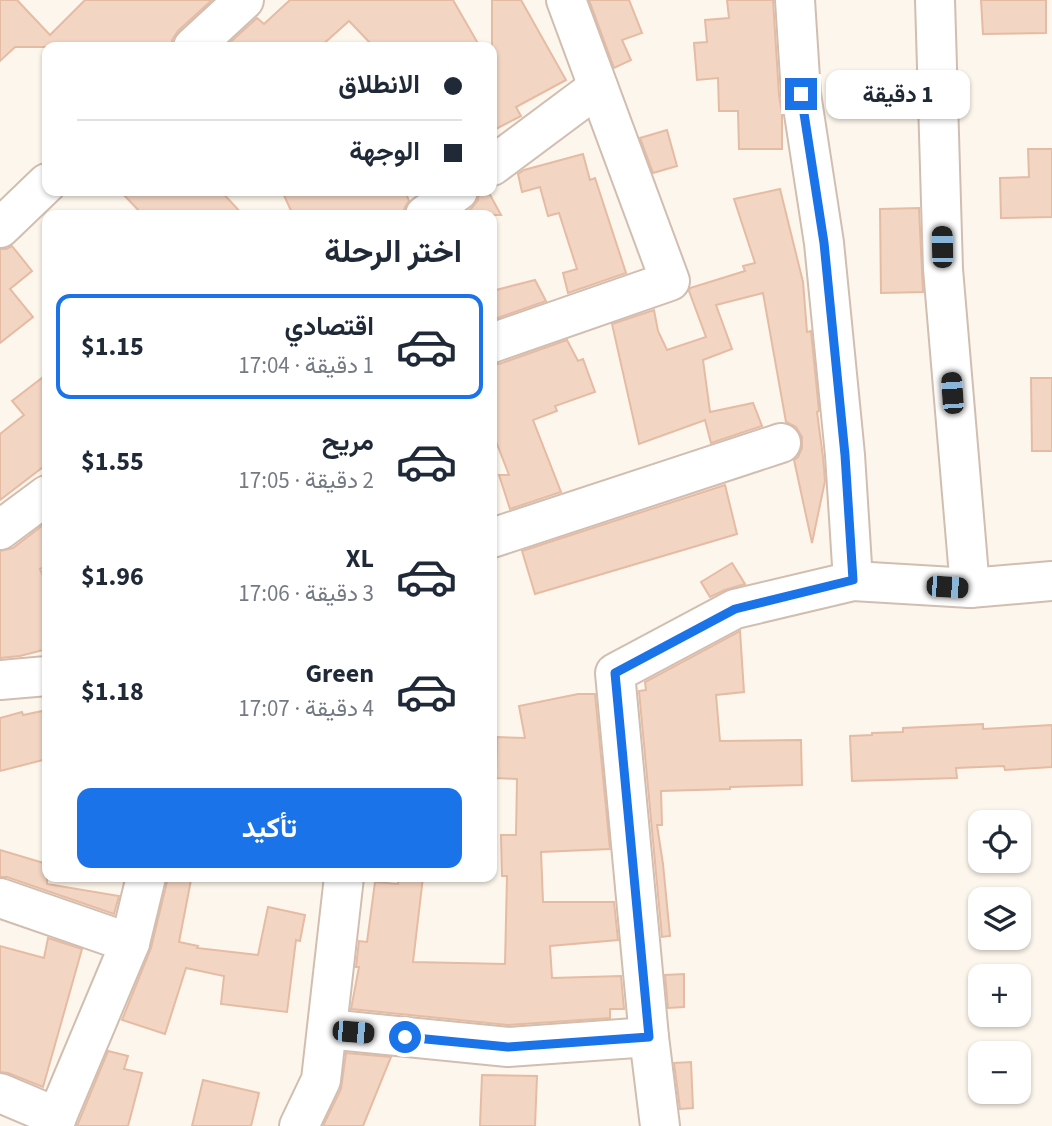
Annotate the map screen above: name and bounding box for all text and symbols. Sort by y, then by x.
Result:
text: الانطلاق [338,66,420,103]
callout: 1 دقيقة [826,70,969,119]
route end [785,78,817,110]
text: 1 دقيقة [863,78,934,111]
text: الوجهة [349,133,420,170]
car [932,226,953,268]
text: اختر الرحلة [324,229,462,275]
text: اقتصادي [285,308,374,345]
icon: car [395,315,458,378]
text: $1.15 [81,328,144,365]
text: 1 دقيقة · 17:04 [238,349,374,382]
car [941,371,964,415]
text: مريح [322,423,374,460]
icon: car [395,430,458,493]
text: $1.55 [81,443,144,480]
text: 2 دقيقة · 17:05 [238,464,374,497]
text: XL [346,540,374,577]
icon: car [395,545,458,608]
text: $1.96 [81,558,144,595]
car [926,575,969,599]
text: 3 دقيقة · 17:06 [238,577,374,610]
text: Green [306,655,374,692]
icon: car [395,660,458,723]
text: $1.18 [81,673,144,710]
text: 4 دقيقة · 17:07 [238,692,374,725]
button: تأكيد [77,788,462,868]
map controls [968,810,1031,1104]
button: locate [968,810,1031,873]
button: layers [968,887,1031,950]
button: + [968,964,1031,1027]
car [332,1020,375,1044]
route start [389,1021,421,1053]
button: − [968,1041,1031,1104]

